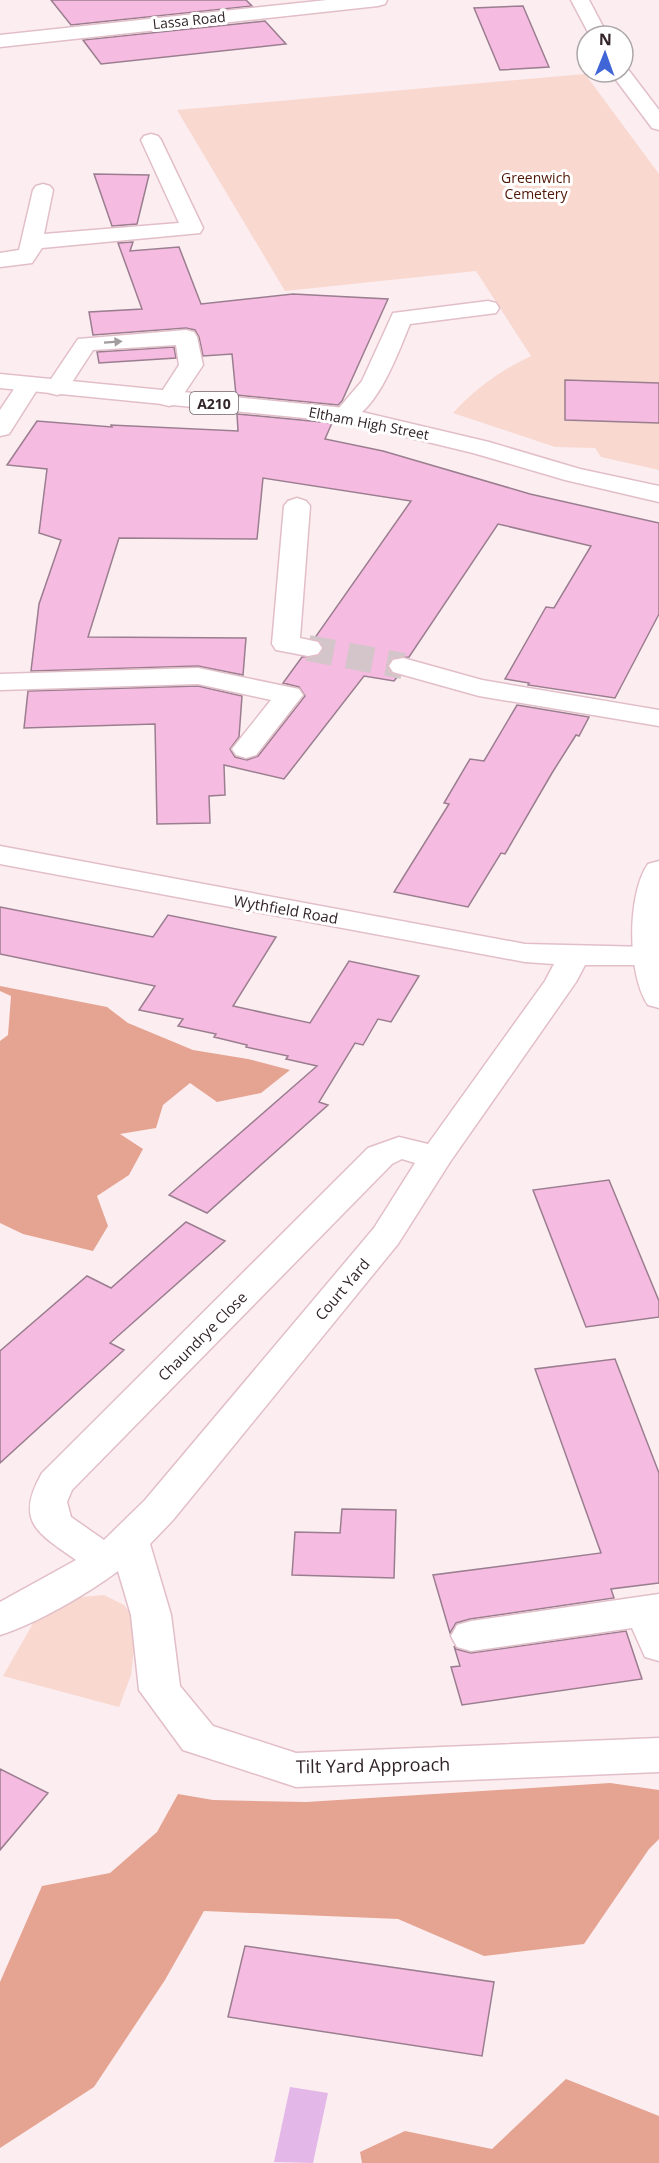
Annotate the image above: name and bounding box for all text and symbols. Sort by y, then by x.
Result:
street label: Lassa Road [152,7,226,33]
north arrow [575,24,635,84]
text: N [599,28,612,50]
park label: Greenwich Cemetery [501,168,571,203]
one-way arrow [104,338,123,347]
road number: A210 [190,392,238,414]
street label: Eltham High Street [307,402,431,444]
street label: Wythfield Road [232,890,340,928]
street label: Court Yard [310,1254,374,1324]
street label: Chaundrye Close [153,1287,251,1385]
street label: Tilt Yard Approach [296,1752,450,1778]

